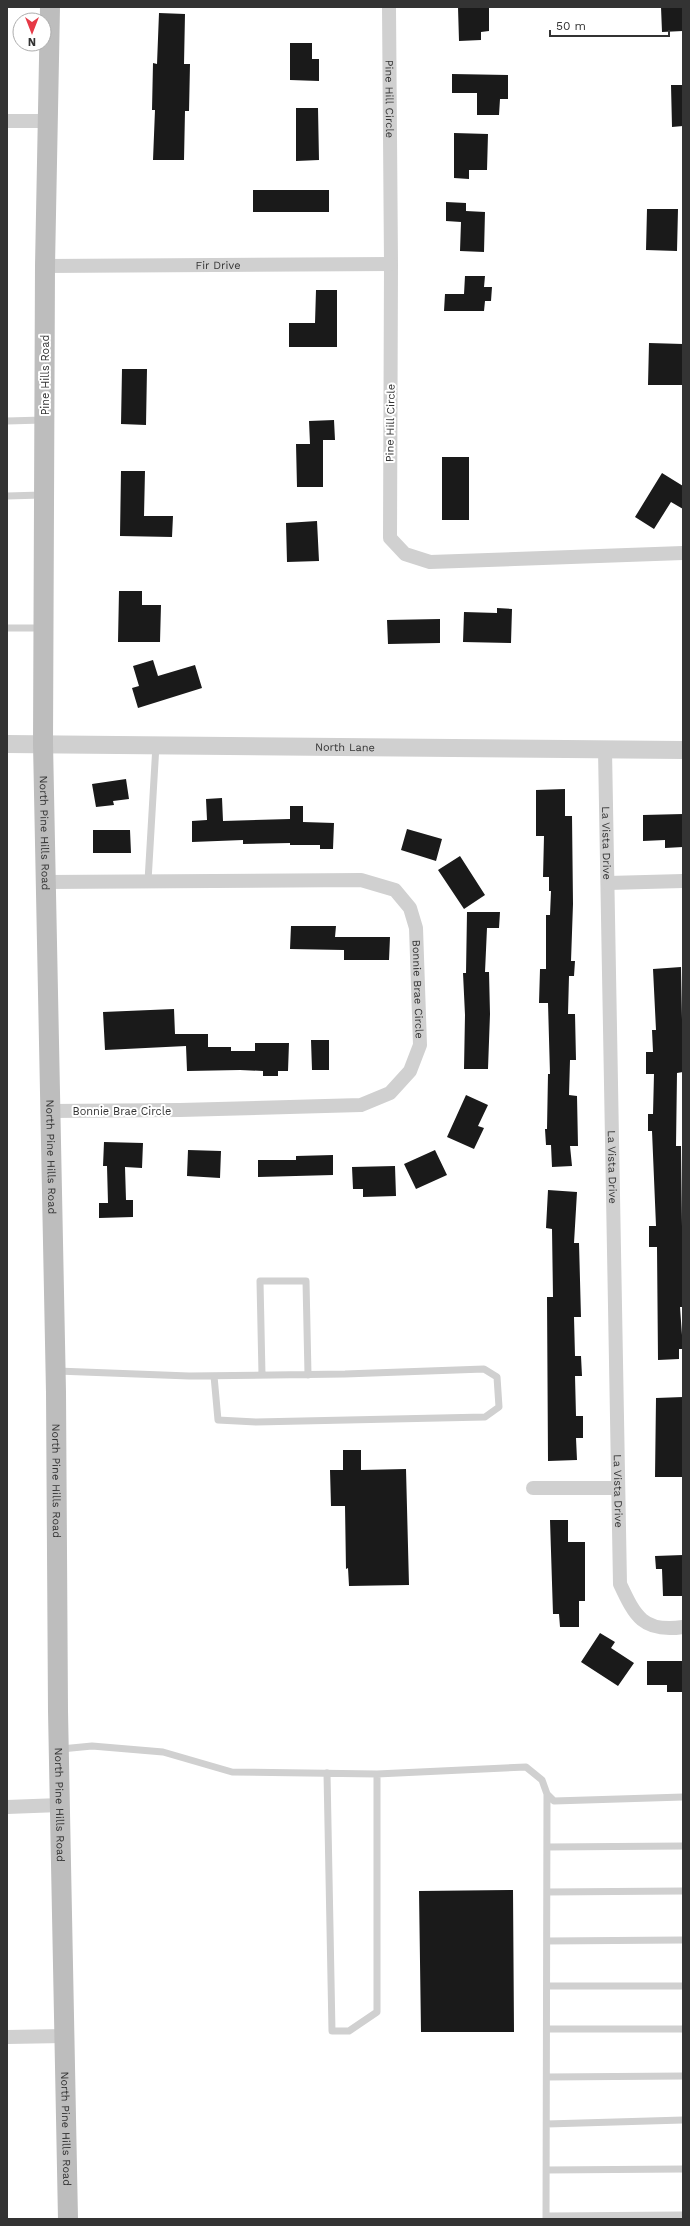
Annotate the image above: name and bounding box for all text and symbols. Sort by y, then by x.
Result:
north arrow [12,12,52,52]
scale bar [550,12,669,38]
text: 50 m [556,19,586,33]
text: N [28,35,36,48]
street label: Pine Hill Circle [382,60,396,138]
street label: Fir Drive [195,259,241,272]
street label: Pine Hills Road [39,335,52,415]
street label: Pine Hill Circle [383,384,398,462]
street label: North Lane [315,741,375,754]
street label: North Pine Hills Road [37,775,52,890]
street label: La Vista Drive [599,806,613,880]
street label: Bonnie Brae Circle [409,939,426,1039]
street label: North Pine Hills Road [43,1099,58,1214]
street label: Bonnie Brae Circle [73,1105,171,1118]
street label: La Vista Drive [605,1130,619,1204]
street label: North Pine Hills Road [49,1423,63,1538]
street label: La Vista Drive [611,1454,625,1528]
street label: North Pine Hills Road [52,1747,67,1862]
street label: North Pine Hills Road [58,2071,73,2186]

